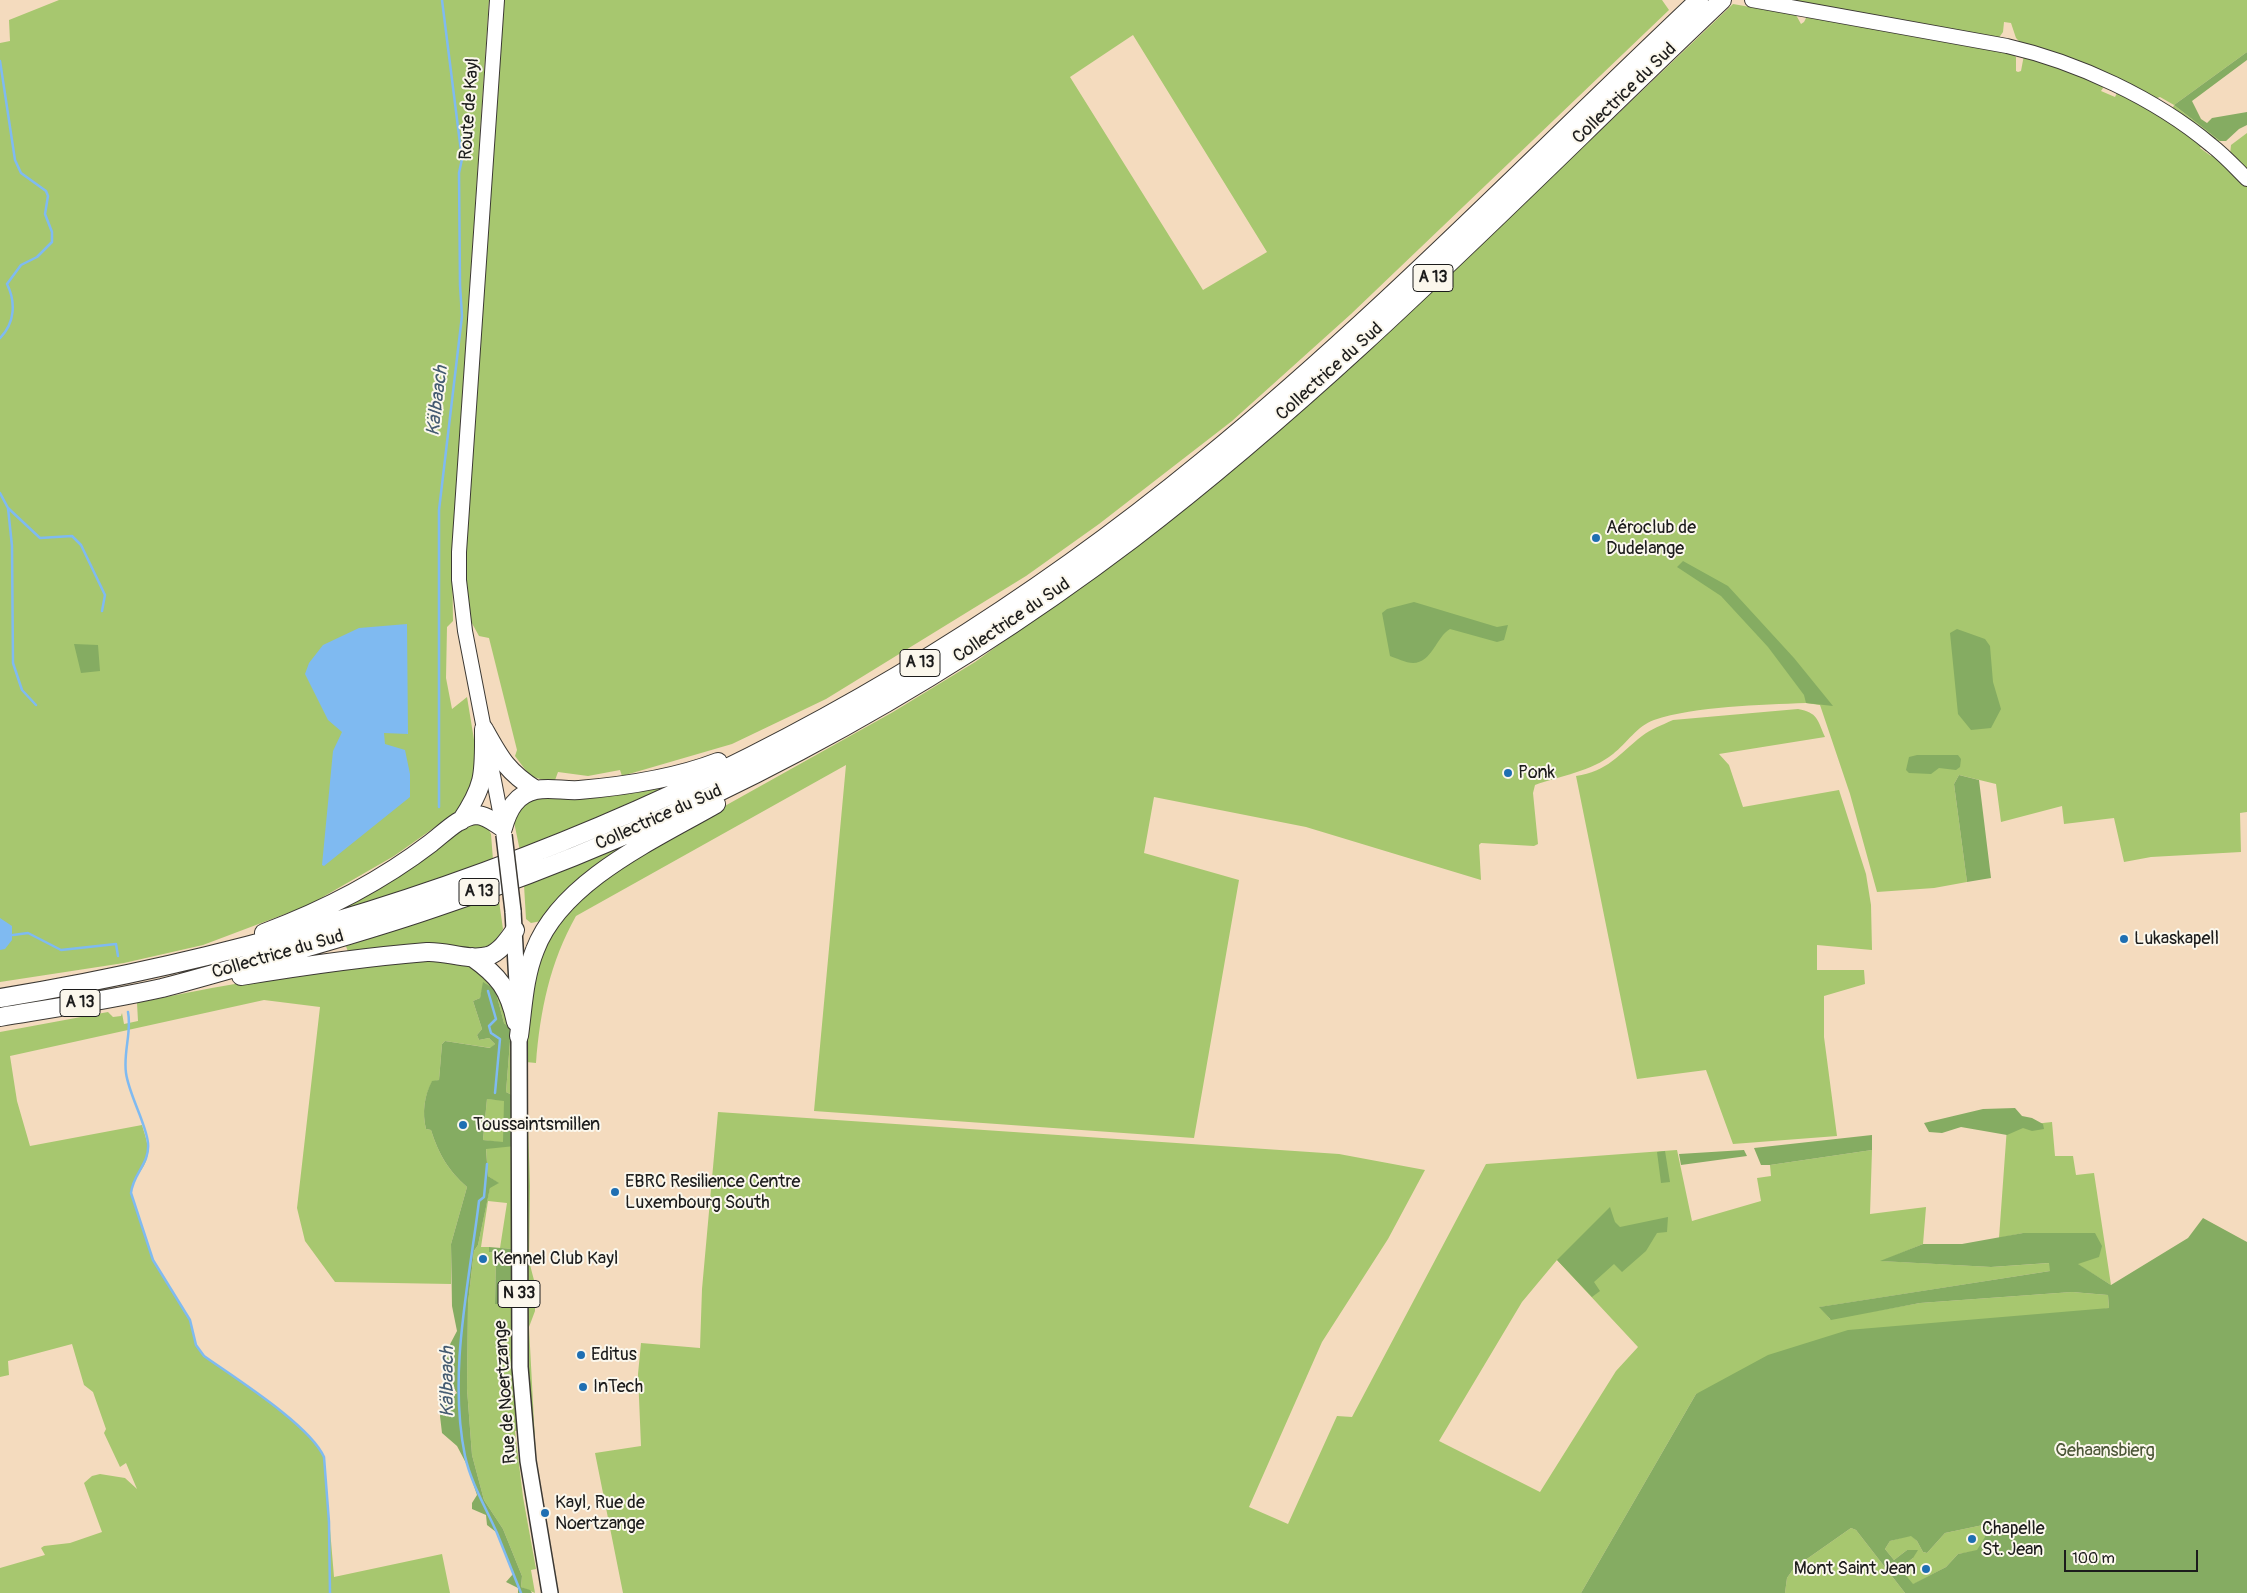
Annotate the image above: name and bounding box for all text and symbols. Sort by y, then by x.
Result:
street label: Collectrice du Sud [1568,39,1682,149]
street label: Route de Kayl [456,57,484,161]
road number: A 13 [1413,264,1453,292]
street label: Collectrice du Sud [1272,318,1388,426]
water label: Kälbaach [422,365,454,437]
place label: Aéroclub de Dudelange [1606,517,1696,560]
marker: Aéroclub de Dudelange [1590,532,1602,544]
street label: Collectrice du Sud [949,574,1075,668]
road number: A 13 [900,650,940,676]
place label: Ponk [1518,762,1555,784]
marker: Ponk [1502,767,1514,779]
street label: Collectrice du Sud [592,780,726,856]
road number: A 13 [459,879,499,906]
street label: Collectrice du Sud [210,926,346,984]
place label: Lukaskapell [2134,928,2219,950]
marker: Lukaskapell [2118,933,2130,945]
road number: A 13 [60,990,100,1016]
place label: Toussaintsmillen [473,1114,600,1136]
marker: Toussaintsmillen [457,1119,469,1131]
place label: EBRC Resilience Centre Luxembourg South [625,1171,800,1214]
marker: EBRC Resilience Centre Luxembourg South [609,1186,621,1198]
place label: Kennel Club Kayl [493,1248,618,1270]
marker: Kennel Club Kayl [477,1253,489,1265]
road number: N 33 [498,1280,540,1308]
street label: Rue de Noertzange [490,1320,522,1464]
place label: Editus [591,1344,637,1366]
water label: Kälbaach [437,1347,459,1417]
marker: Editus [575,1349,587,1361]
place label: InTech [593,1376,643,1398]
marker: InTech [577,1381,589,1393]
park label: Gehaansbierg [2055,1440,2155,1462]
place label: Kayl, Rue de Noertzange [555,1492,645,1535]
marker: Kayl, Rue de Noertzange [539,1507,551,1519]
place label: Chapelle St. Jean [1982,1518,2045,1560]
marker: Chapelle St. Jean [1966,1533,1978,1545]
scale bar [2067,1540,2201,1572]
text: 100 m [2072,1549,2115,1568]
place label: Mont Saint Jean [1794,1558,1916,1580]
marker: Mont Saint Jean [1920,1563,1932,1575]

